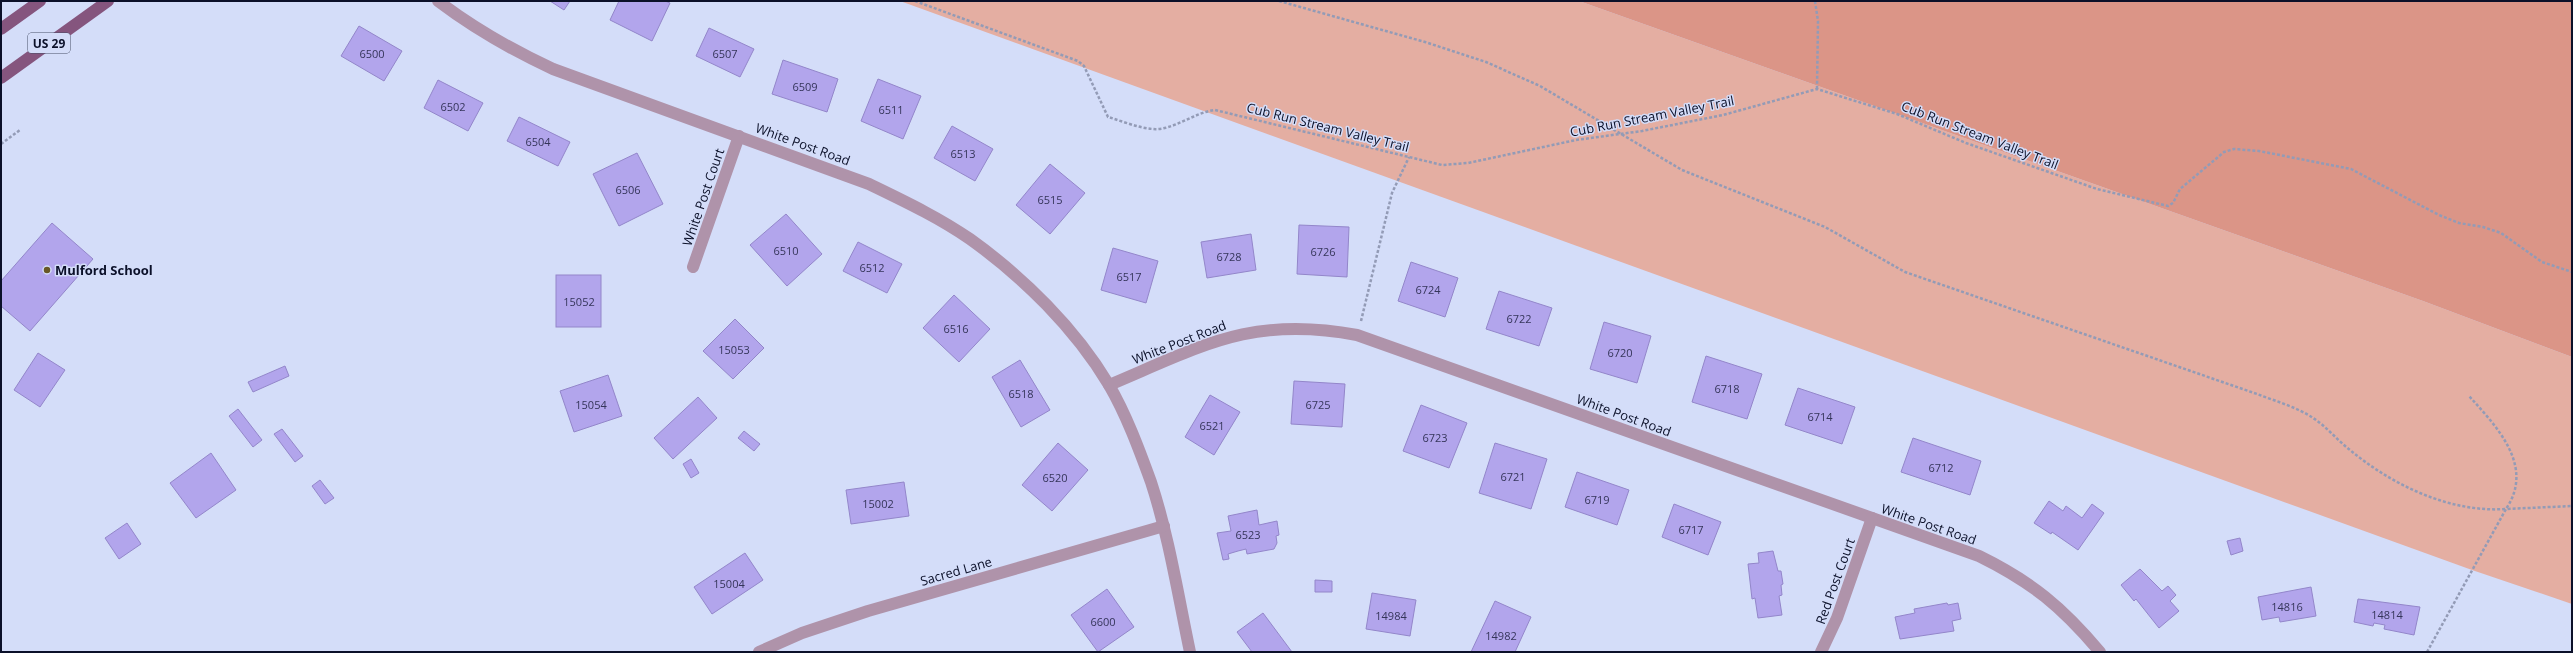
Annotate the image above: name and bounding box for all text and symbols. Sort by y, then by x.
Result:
road number: US 29 [28,33,70,53]
house number: 6500 [359,46,385,61]
house number: 6507 [712,46,738,61]
house number: 6509 [792,79,818,94]
street label: Cub Run Stream Valley Trail [1568,91,1736,141]
street label: Cub Run Stream Valley Trail [1899,97,2061,173]
street label: Cub Run Stream Valley Trail [1245,98,1411,156]
house number: 6502 [440,99,466,114]
house number: 6511 [878,102,904,117]
street label: White Post Road [753,119,853,169]
house number: 6504 [525,134,551,149]
street label: White Post Court [678,145,728,248]
house number: 6513 [950,146,976,161]
house number: 6506 [615,182,641,197]
house number: 6515 [1037,192,1063,207]
house number: 6510 [773,243,799,258]
house number: 6726 [1310,244,1336,259]
house number: 6728 [1216,249,1242,264]
house number: 6512 [859,260,885,275]
place label: Mulford School [55,261,153,279]
marker: Mulford School [42,265,52,275]
house number: 6517 [1116,269,1142,284]
house number: 6724 [1415,282,1441,297]
house number: 15052 [563,294,595,309]
house number: 6722 [1506,311,1532,326]
street label: White Post Road [1129,316,1229,368]
house number: 6516 [943,321,969,336]
house number: 15053 [718,342,750,357]
house number: 6720 [1607,345,1633,360]
house number: 6718 [1714,381,1740,396]
house number: 6518 [1008,386,1034,401]
street label: White Post Road [1574,390,1674,440]
house number: 15054 [575,397,607,412]
house number: 6725 [1305,397,1331,412]
house number: 6714 [1807,409,1833,424]
house number: 6521 [1199,418,1225,433]
house number: 6723 [1422,430,1448,445]
house number: 6712 [1928,460,1954,475]
house number: 6721 [1500,469,1526,484]
house number: 6520 [1042,470,1068,485]
house number: 6719 [1584,492,1610,507]
house number: 15002 [862,496,894,511]
street label: White Post Road [1879,499,1979,549]
house number: 6717 [1678,522,1704,537]
house number: 6523 [1235,527,1261,542]
street label: Red Post Court [1811,535,1859,627]
street label: Sacred Lane [918,552,994,590]
house number: 15004 [713,576,745,591]
house number: 14816 [2271,599,2303,614]
house number: 14814 [2371,607,2403,622]
house number: 14984 [1375,608,1407,623]
house number: 6600 [1090,614,1116,629]
house number: 14982 [1485,628,1517,643]

